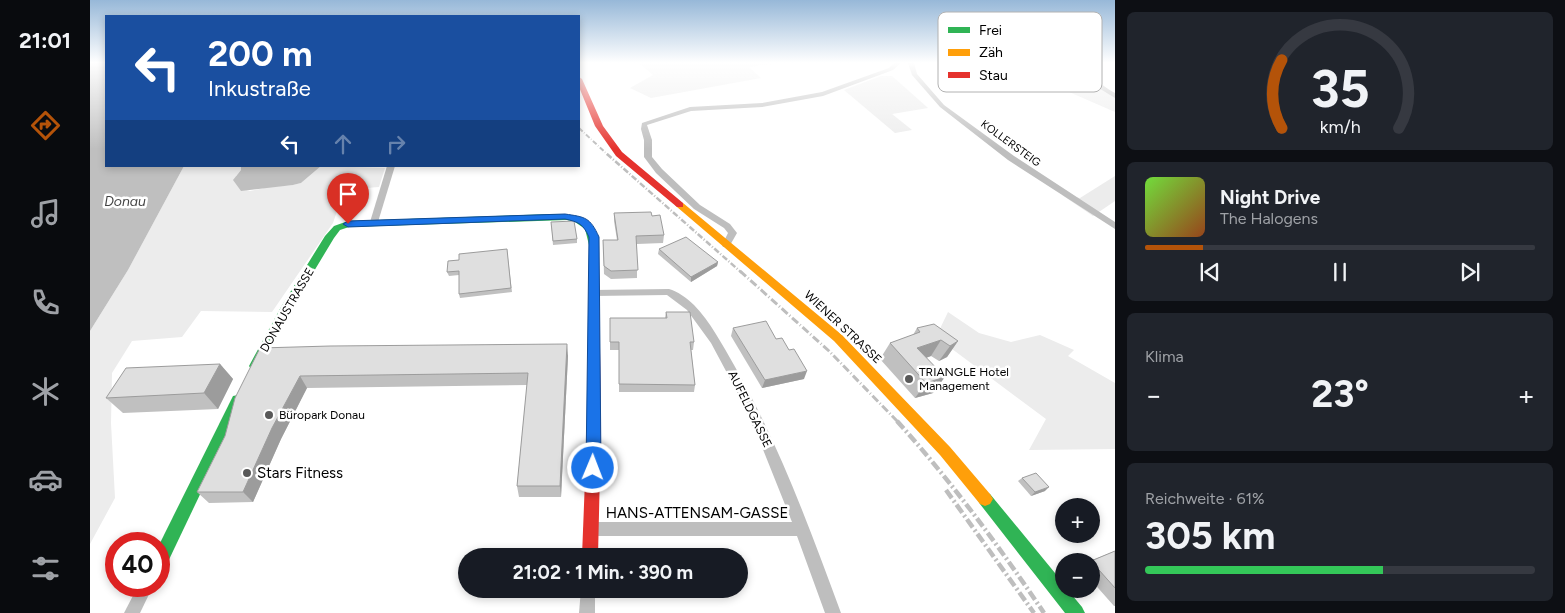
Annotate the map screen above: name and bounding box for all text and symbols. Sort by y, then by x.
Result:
legend [938,12,1102,92]
text: Frei [979,22,1002,39]
text: 21:01 [19,27,71,54]
text: 200 m [208,33,312,75]
icon: left [125,35,190,100]
text: Zäh [979,44,1003,61]
text: 35 [1310,58,1370,120]
text: Stau [979,67,1008,84]
text: Inkustraße [208,75,311,102]
icon: directions [28,108,63,143]
text: km/h [1320,116,1360,137]
street label: KOLLERSTEIG [978,117,1043,169]
icon: left [276,130,304,158]
icon: ahead [329,130,357,158]
icon: right [382,130,410,158]
pin [327,173,369,224]
icon: arrive [334,180,362,208]
text: Night Drive [1220,186,1320,209]
water label: Donau [104,193,146,210]
icon: music [28,196,63,231]
text: The Halogens [1220,209,1318,228]
icon: previous [1196,258,1224,286]
icon: pause [1326,258,1354,286]
icon: next [1456,258,1484,286]
street label: DONAUSTRASSE [257,265,317,355]
icon: phone [28,285,63,320]
street label: WIENER STRASSE [802,288,884,366]
text: Klima [1145,347,1184,366]
place label: TRIANGLE Hotel Management [919,365,1009,393]
street label: AUFELDGASSE [725,368,775,450]
text: 23° [1311,371,1369,417]
marker: TRIANGLE Hotel Management [903,373,915,385]
icon: climate [28,374,63,409]
text: − [1145,378,1162,412]
text: + [1518,378,1535,412]
place label: Büropark Donau [279,408,365,422]
marker: Büropark Donau [263,409,275,421]
position arrow [566,441,618,493]
icon: car [28,462,63,497]
place label: Stars Fitness [257,464,343,482]
marker: Stars Fitness [241,467,253,479]
text: Reichweite · 61% [1145,489,1265,508]
map controls [1055,498,1100,598]
button: + [1055,498,1100,543]
street label: HANS-ATTENSAM-GASSE [606,504,788,522]
text: 305 km [1145,513,1275,559]
speed limit sign: 40 [105,532,170,597]
icon: filters [28,551,63,586]
button: − [1055,553,1100,598]
text: 21:02 · 1 Min. · 390 m [513,561,693,584]

